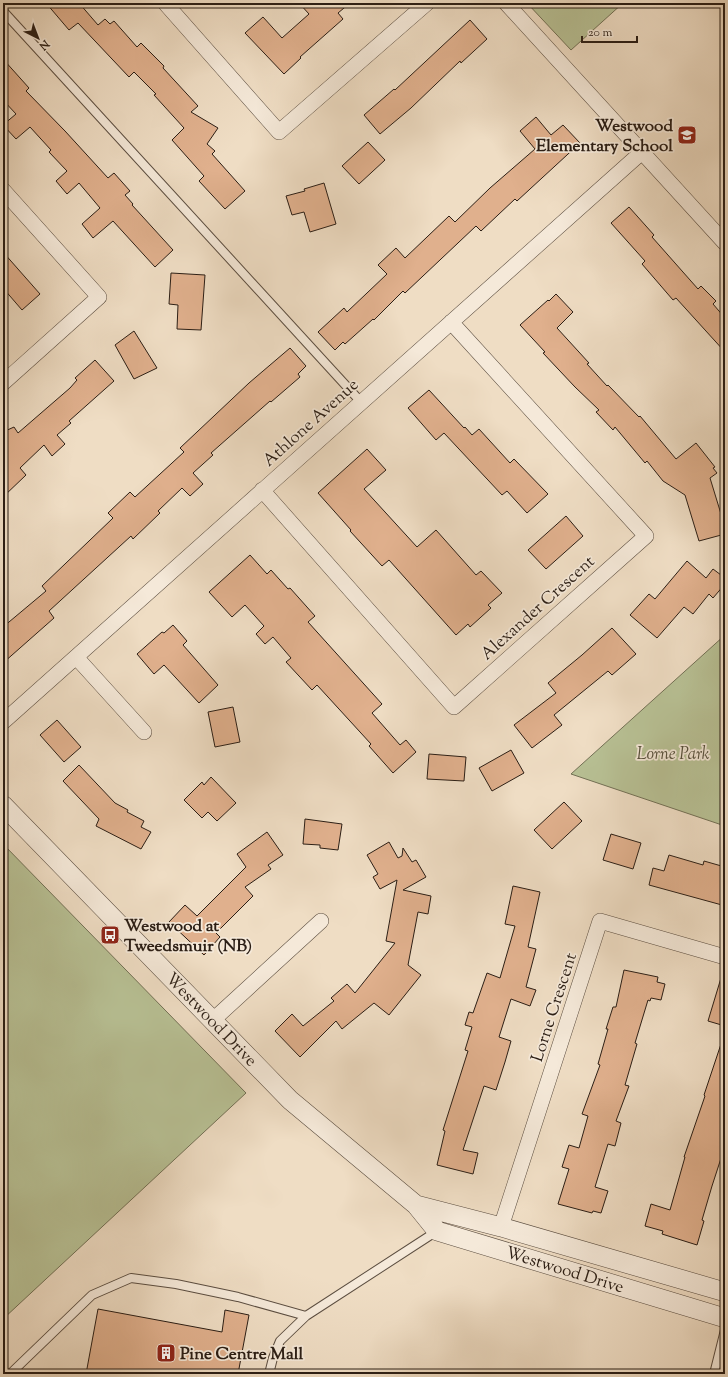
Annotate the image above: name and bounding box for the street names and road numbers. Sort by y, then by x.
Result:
street label: Athlone Avenue [258,374,365,473]
street label: Alexander Crescent [476,551,601,666]
street label: Lorne Crescent [526,950,584,1065]
street label: Westwood Drive [159,968,262,1073]
street label: Westwood Drive [502,1242,627,1300]

